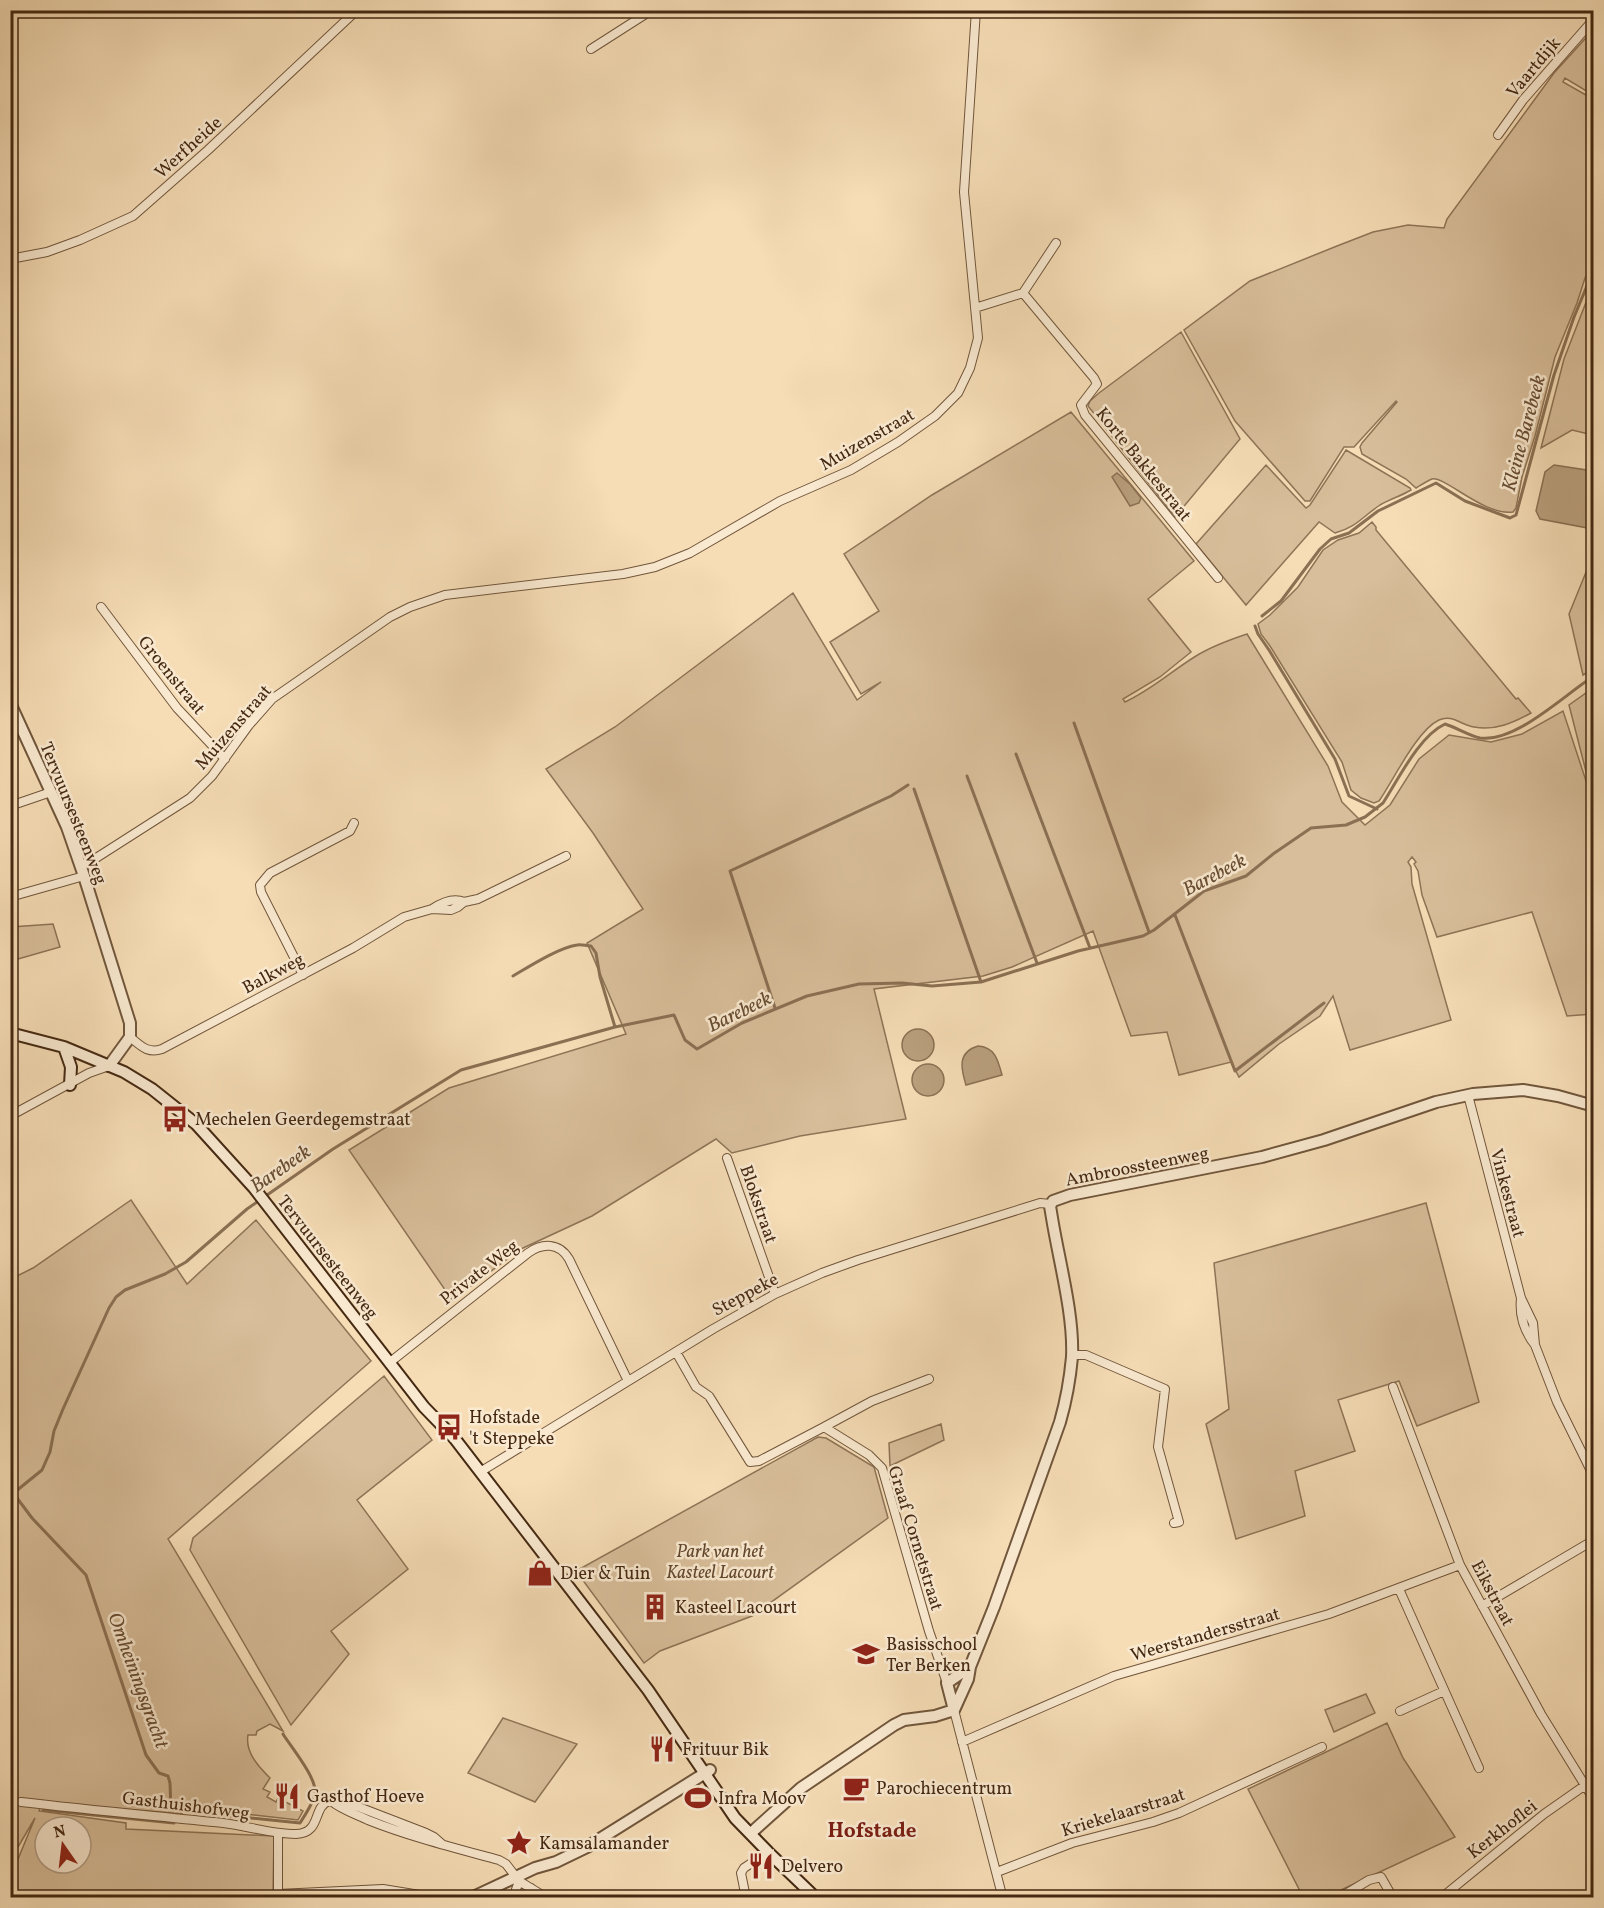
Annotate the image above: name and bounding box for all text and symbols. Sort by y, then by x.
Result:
street label: Vaartdijk [1501,32,1567,104]
street label: Werfheide [150,111,228,185]
water label: Kleine Barebeek [1496,372,1554,495]
street label: Korte Bakkestraat [1089,402,1197,527]
street label: Muizenstraat [816,403,920,478]
street label: Groenstraat [131,631,210,721]
street label: Muizenstraat [190,680,278,776]
street label: Tervuursesteenweg [33,739,113,888]
water label: Barebeek [1178,847,1252,904]
street label: Balkweg [238,948,309,1001]
water label: Barebeek [703,985,777,1040]
bus stop icon: Mechelen Geerdegemstraat [160,1104,190,1134]
place label: Mechelen Geerdegemstraat [195,1108,411,1133]
water label: Barebeek [245,1139,317,1201]
street label: Ambroossteenweg [1064,1141,1211,1194]
street label: Vinkestraat [1483,1146,1530,1241]
street label: Blokstraat [733,1162,783,1247]
street label: Tervuursesteenweg [270,1191,383,1325]
street label: Private Weg [435,1234,525,1312]
street label: Steppeke [708,1267,783,1323]
place label: Hofstade 't Steppeke [469,1406,554,1452]
bus stop icon: Hofstade 't Steppeke [434,1412,464,1442]
street label: Graaf Cornetstraat [881,1463,948,1614]
park label: Park van het Kasteel Lacourt [666,1540,775,1586]
street label: Eikstraat [1464,1556,1520,1631]
shop icon: Dier & Tuin [525,1558,555,1588]
place label: Dier & Tuin [560,1562,651,1587]
building icon: Kasteel Lacourt [640,1592,670,1622]
place label: Kasteel Lacourt [675,1596,797,1621]
street label: Weerstandersstraat [1128,1602,1283,1669]
water label: Omheiningsgracht [100,1609,175,1753]
place label: Basisschool Ter Berken [886,1633,977,1679]
school or university icon: Basisschool Ter Berken [851,1639,881,1669]
restaurant icon: Frituur Bik [647,1734,677,1764]
place label: Frituur Bik [682,1738,769,1763]
cafe icon: Parochiecentrum [841,1773,871,1803]
place label: Parochiecentrum [876,1777,1012,1802]
restaurant icon: Gasthof Hoeve [272,1781,302,1811]
sports icon: Infra Moov [683,1783,713,1813]
street label: Kriekelaarstraat [1058,1783,1188,1844]
place label: Gasthof Hoeve [307,1785,424,1810]
street label: Gasthuishofweg [121,1786,251,1827]
place label: Infra Moov [718,1787,807,1812]
street label: Kerkhoflei [1463,1795,1543,1866]
north arrow [33,1815,93,1875]
district label: Hofstade [828,1817,917,1846]
text: N [52,1820,69,1844]
place icon: Kamsalamander [504,1828,534,1858]
place label: Kamsalamander [539,1832,669,1857]
restaurant icon: Delvero [746,1851,776,1881]
place label: Delvero [781,1855,843,1880]

